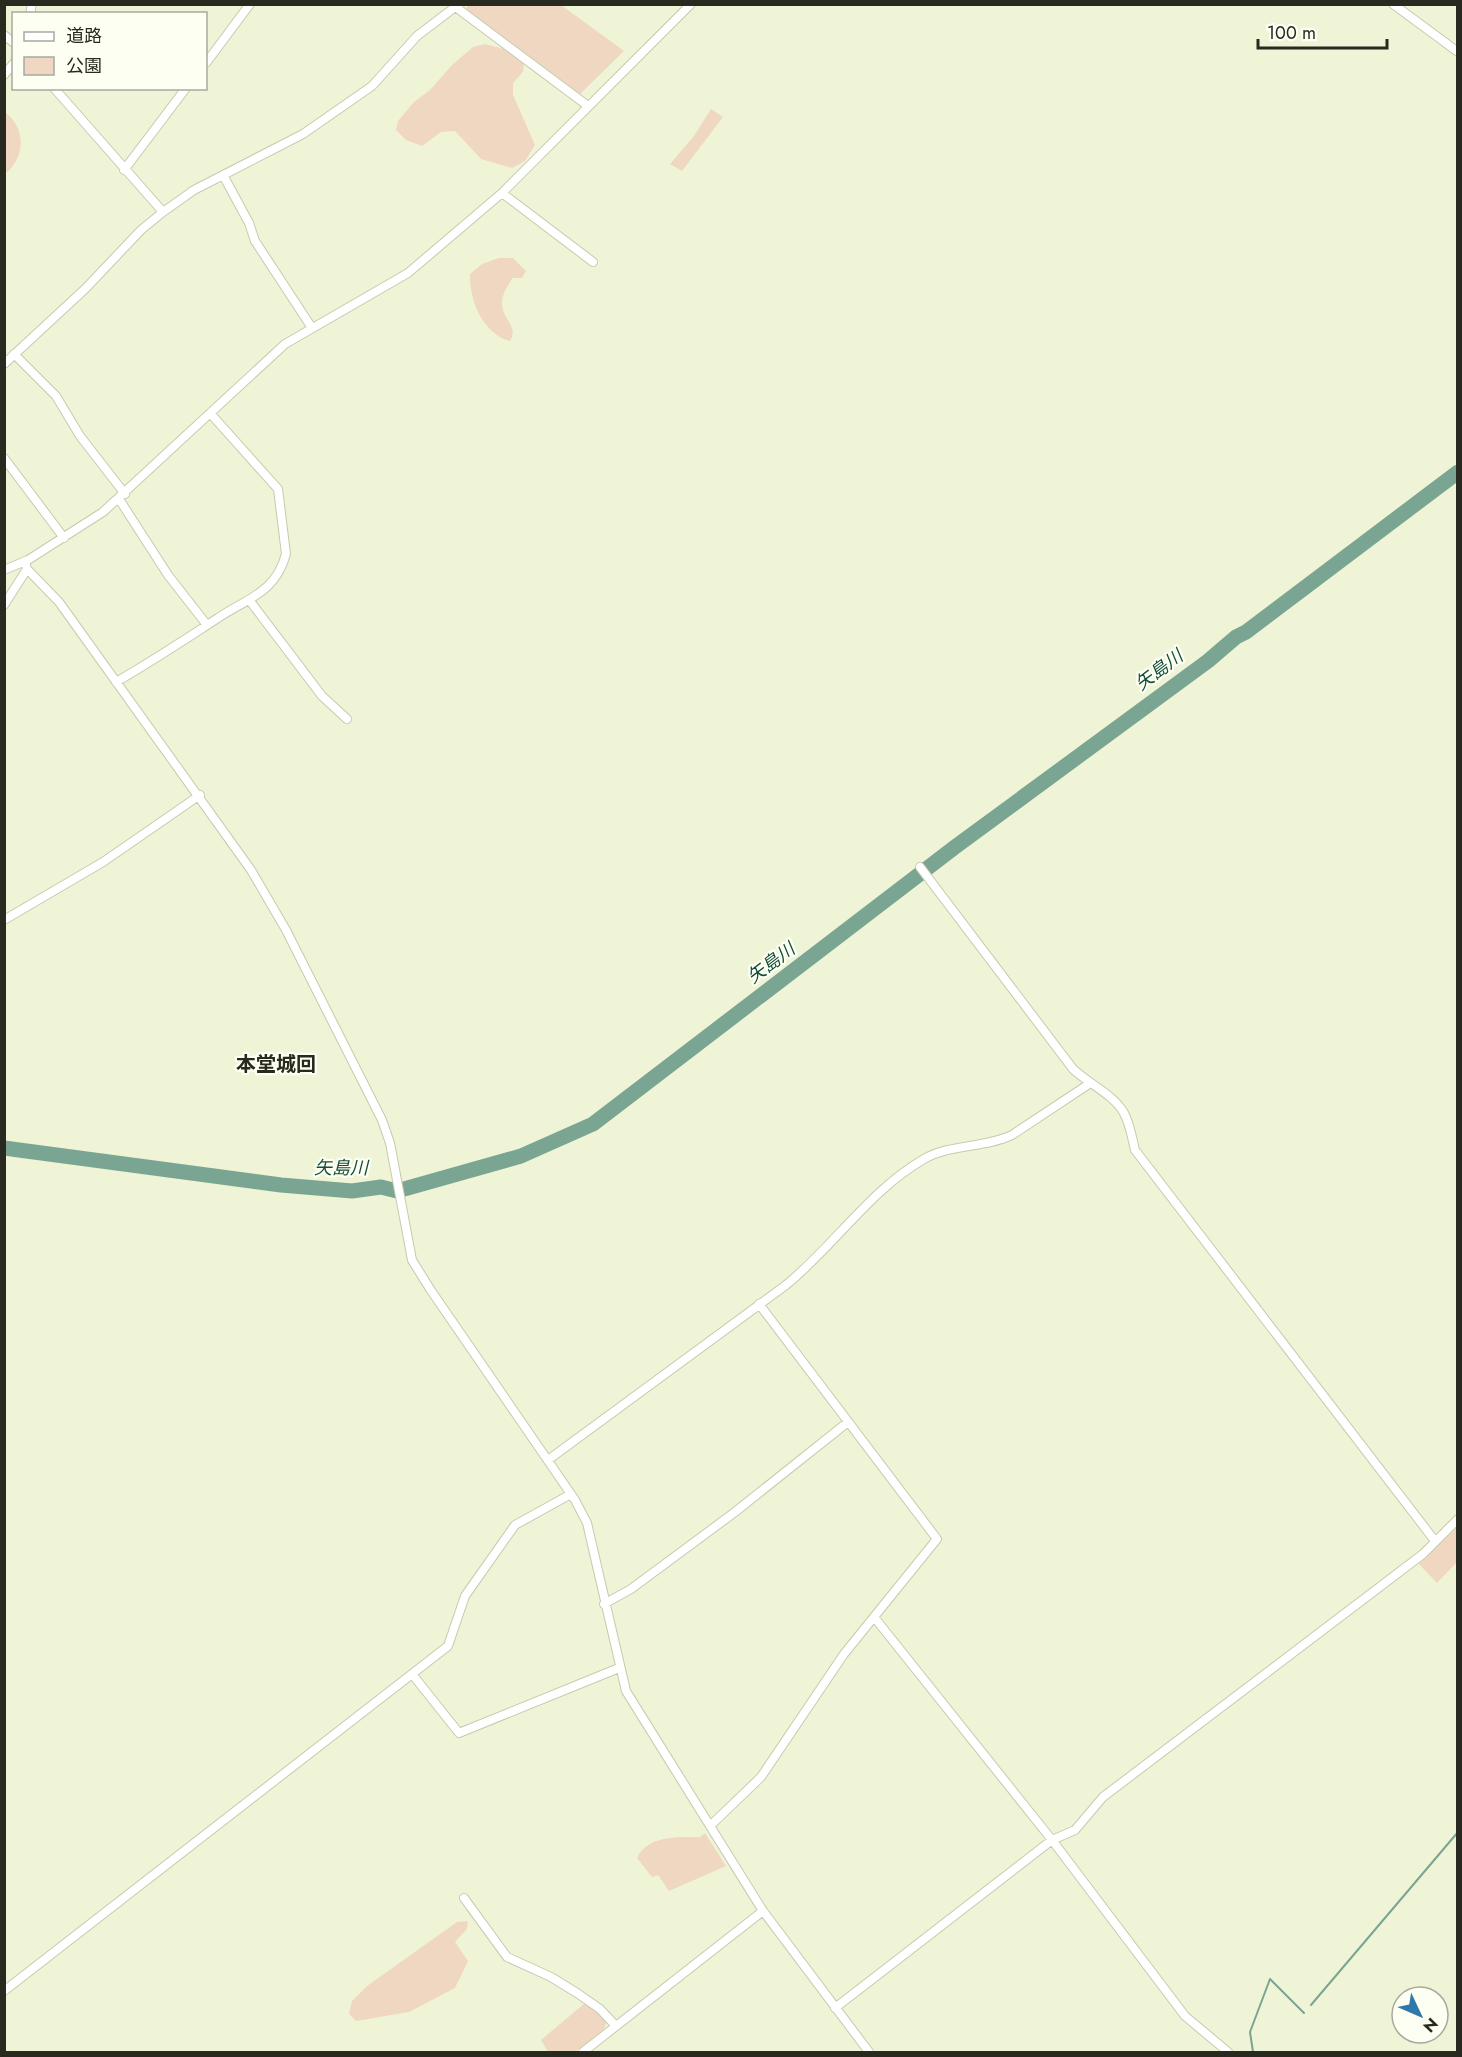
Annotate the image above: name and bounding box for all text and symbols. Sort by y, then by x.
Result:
legend [12,12,207,90]
scale bar [1258,12,1387,50]
text: 100 m [1267,20,1316,46]
text: 道路 [66,23,102,49]
text: 公園 [66,53,102,79]
water label: 矢島川 [1130,642,1190,697]
water label: 矢島川 [742,935,802,990]
district label: 本堂城回 [236,1050,316,1079]
water label: 矢島川 [314,1155,370,1181]
north arrow [1390,1985,1450,2045]
text: N [1418,2013,1443,2038]

